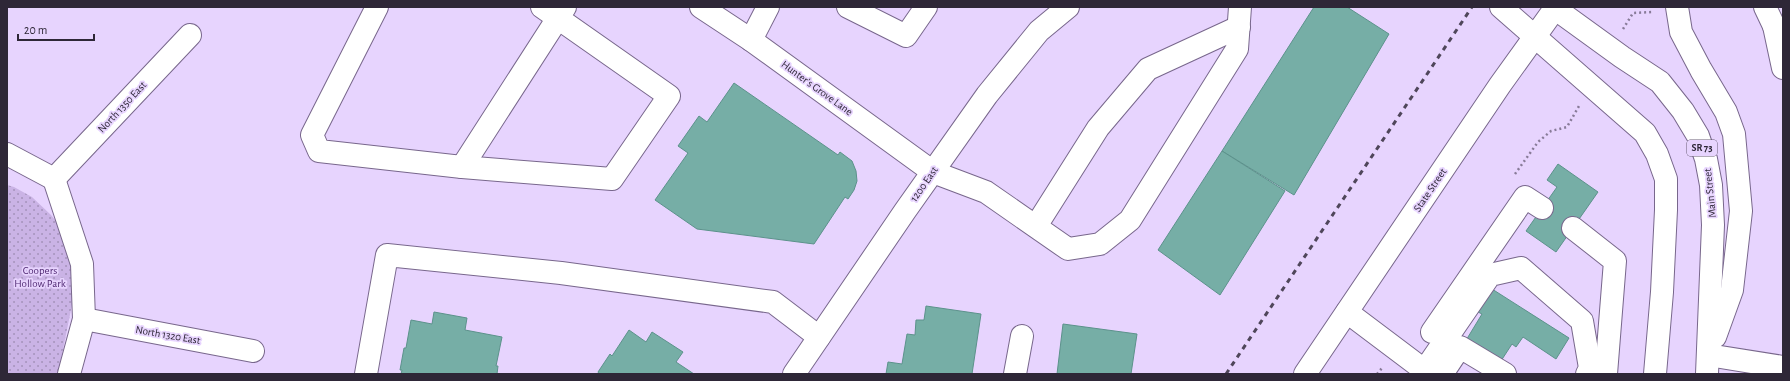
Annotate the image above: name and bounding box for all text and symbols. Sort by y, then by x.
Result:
scale bar [18,16,94,42]
text: 20 m [24,24,47,36]
street label: Hunter's Grove Lane [779,58,855,118]
street label: North 1350 East [96,79,149,135]
road number: SR 73 [1687,140,1717,156]
street label: 1200 East [908,164,940,204]
street label: State Street [1411,166,1449,214]
street label: Main Street [1702,167,1718,218]
park label: Coopers Hollow Park [14,265,66,289]
street label: North 1320 East [135,324,202,346]

